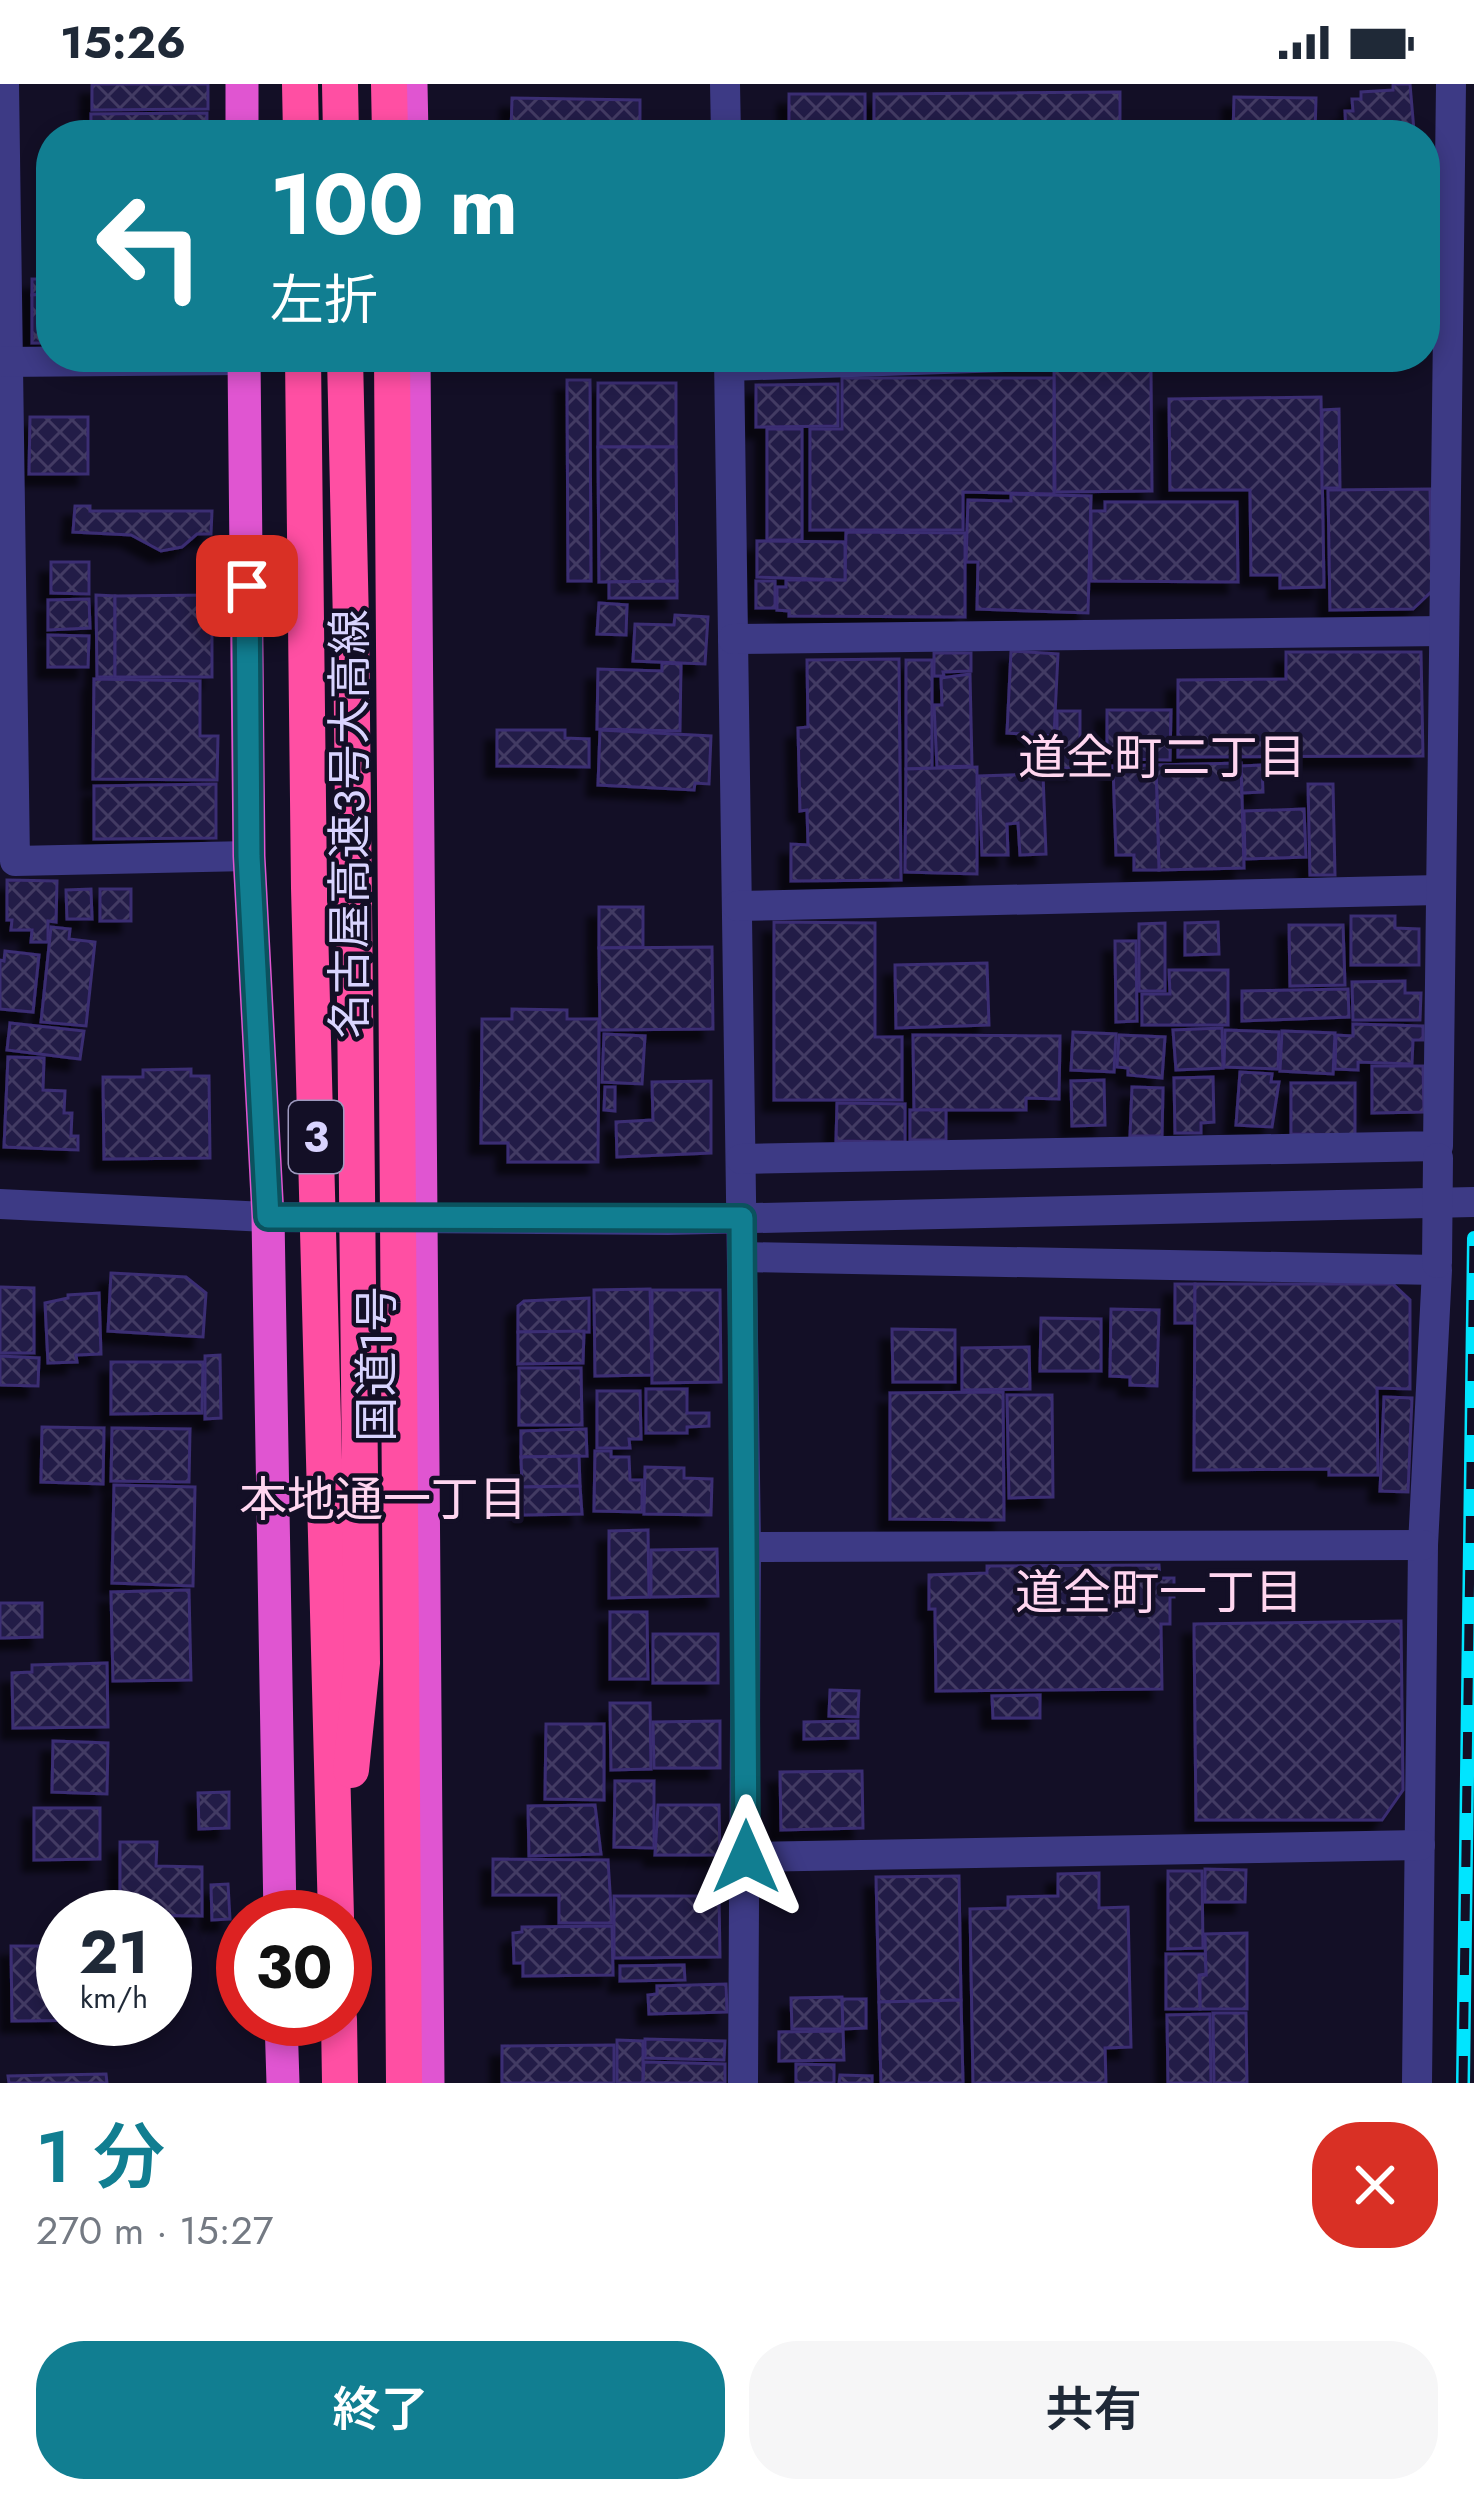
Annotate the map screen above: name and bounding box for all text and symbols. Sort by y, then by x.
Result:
text: 15:26 [60,10,186,75]
text: 100 m [270,144,518,266]
icon: left [72,168,228,324]
text: 左折 [270,261,378,339]
pin [196,535,298,637]
icon: arrive [214,553,280,619]
street label: 名古屋高速3号大高線 [317,609,382,1039]
district label: 道全町二丁目 [1018,723,1306,792]
road number: 3 [289,1101,343,1173]
street label: 国道1号 [344,1286,409,1442]
district label: 本地通一丁目 [239,1465,527,1534]
district label: 道全町一丁目 [1015,1558,1303,1627]
position arrow [683,1794,809,1920]
speed limit sign: 30 [216,1890,372,2046]
text: 21 [79,1909,149,1996]
text: km/h [80,1976,148,2019]
text: 1 分 [36,2105,165,2209]
button: close [1312,2122,1438,2248]
text: 270 m · 15:27 [36,2202,273,2259]
button: 終了 [36,2341,725,2479]
button: 共有 [749,2341,1438,2479]

